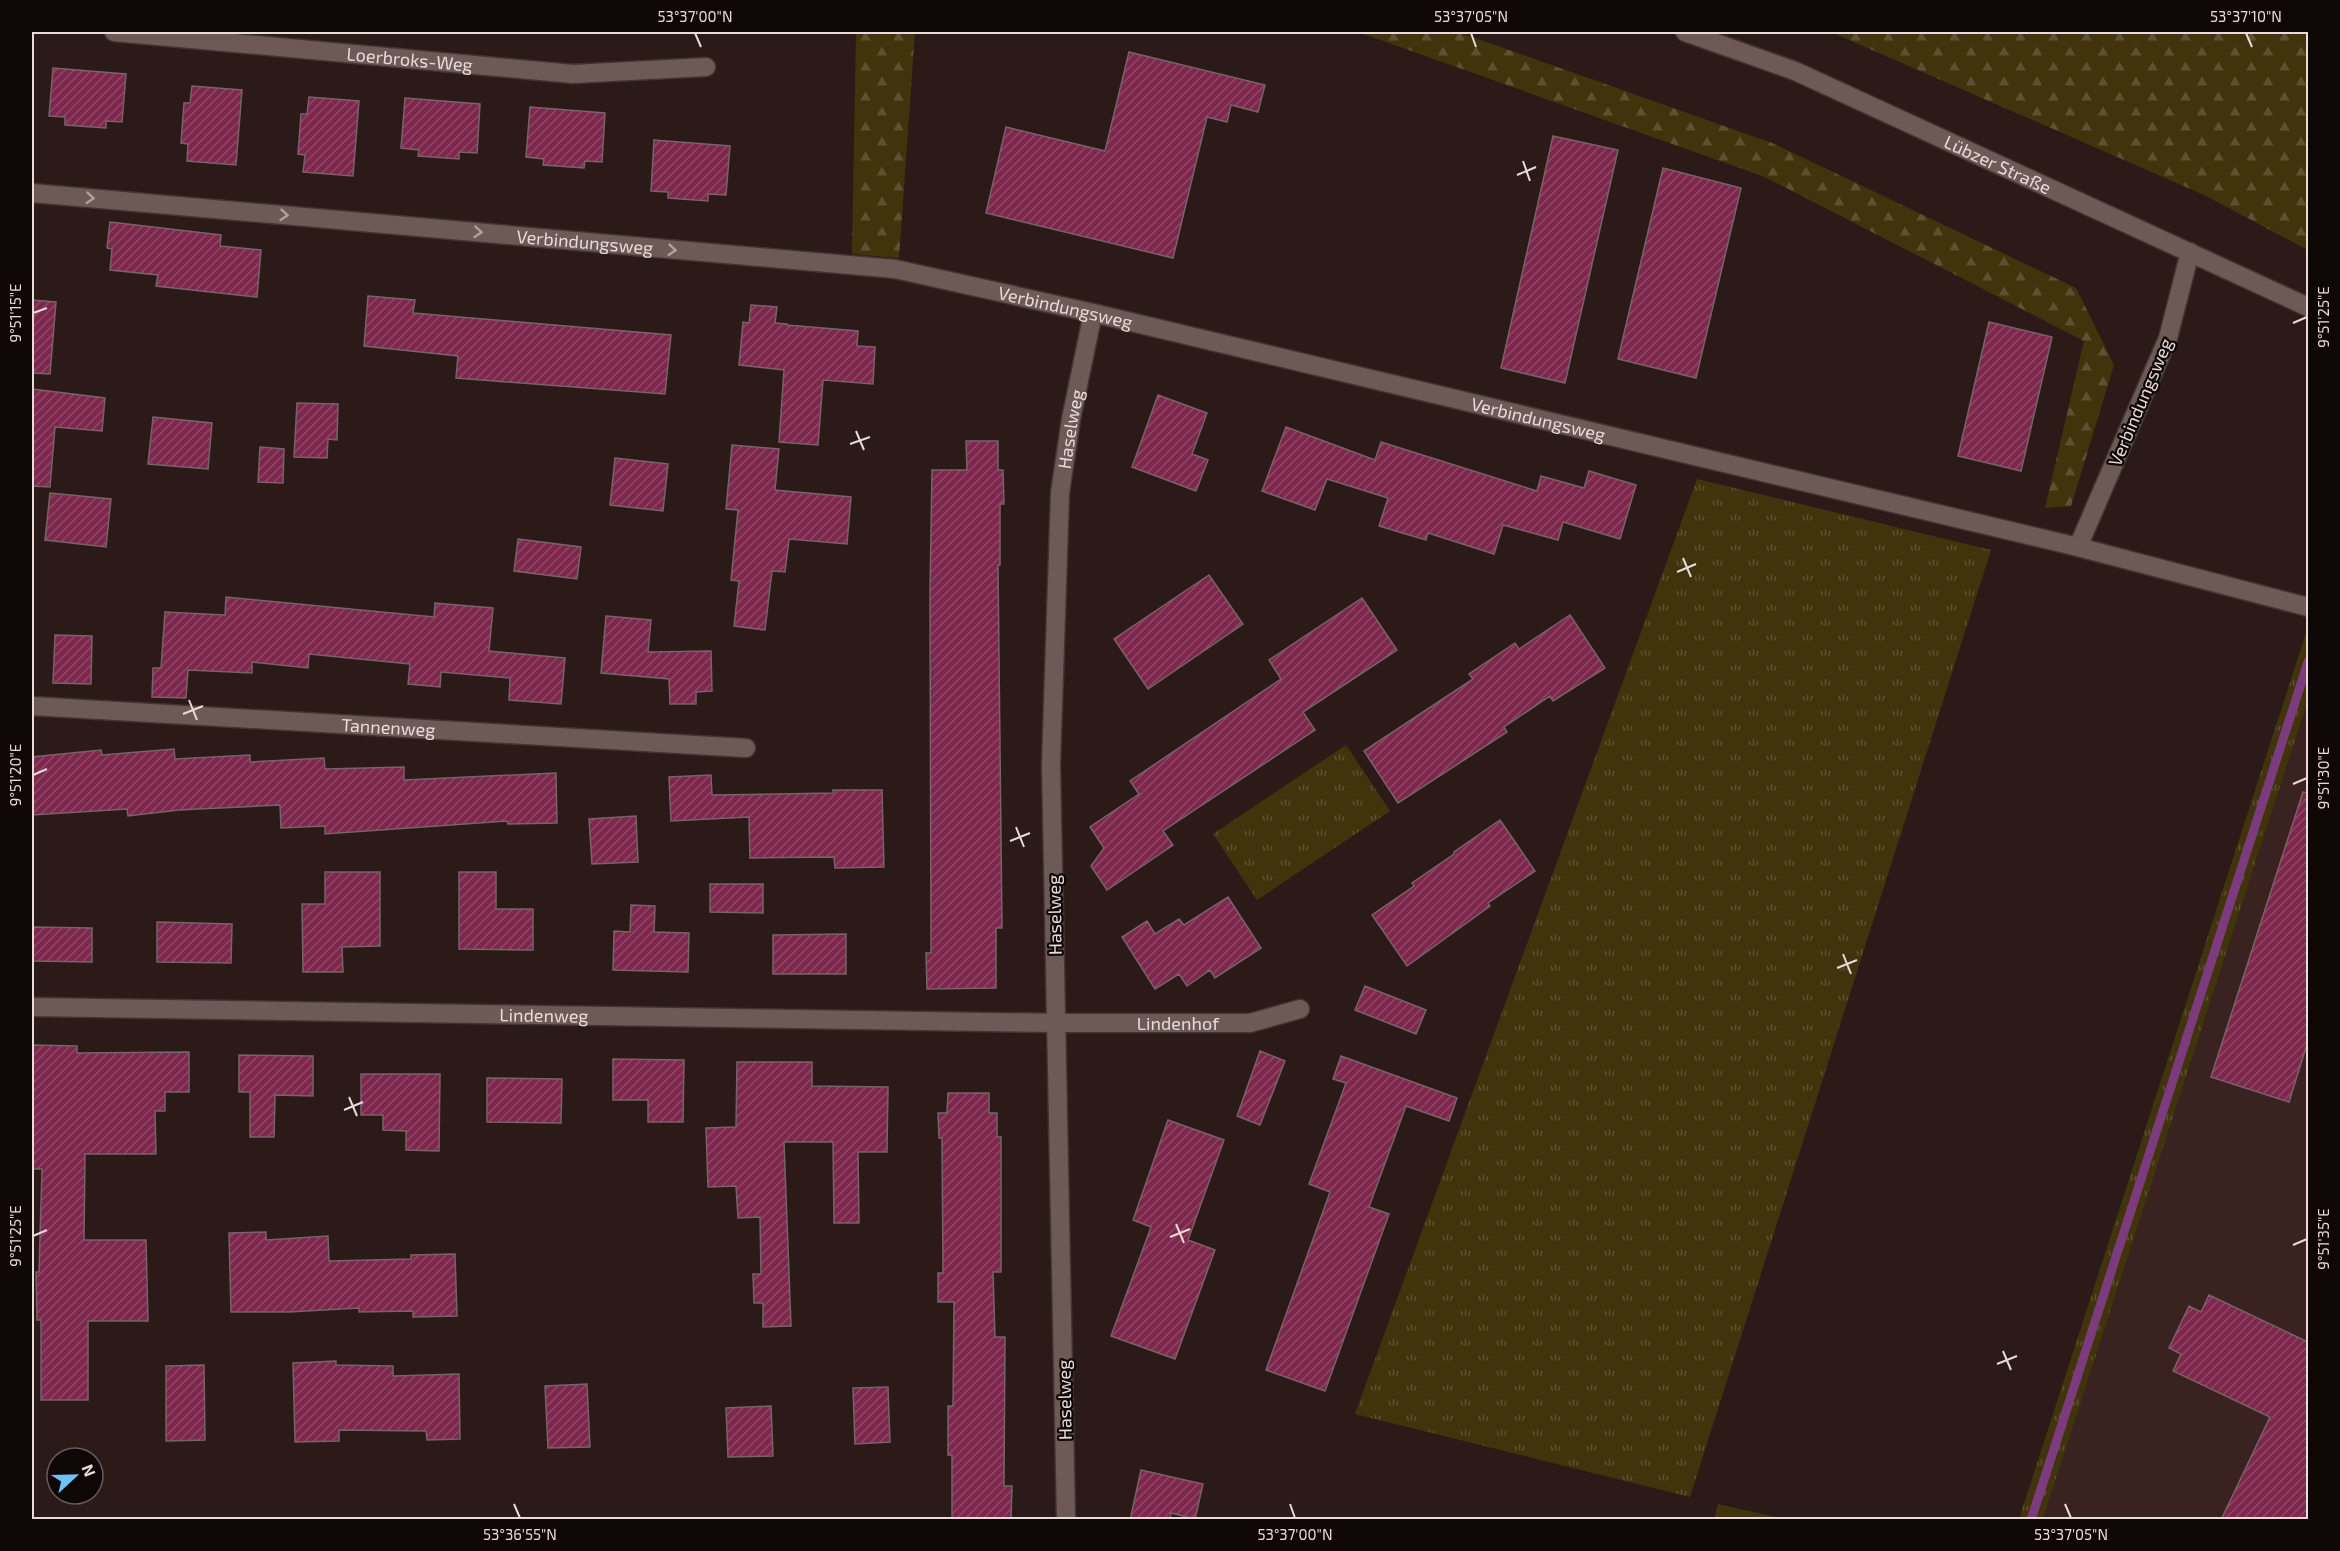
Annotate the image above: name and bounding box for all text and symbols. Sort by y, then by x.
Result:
text: 53°37'00"N [658,7,732,25]
text: 53°37'05"N [1434,7,1508,25]
text: 53°37'10"N [2210,7,2282,25]
street label: Loerbroks-Weg [346,42,474,76]
street label: Lübzer Straße [1941,130,2055,198]
one-way arrow [85,191,94,204]
one-way arrow [279,208,289,221]
one-way arrow [474,225,483,238]
street label: Verbindungsweg [516,225,654,259]
one-way arrow [668,243,677,256]
street label: Verbindungsweg [996,281,1135,333]
text: 9°51'15"E [6,284,24,342]
text: 9°51'25"E [2314,286,2332,348]
street label: Verbindungsweg [2103,335,2177,469]
street label: Haselweg [1053,387,1088,470]
street label: Verbindungsweg [1469,392,1608,445]
street label: Tannenweg [341,713,436,741]
text: 9°51'20"E [6,744,24,806]
text: 9°51'30"E [2314,747,2332,809]
street label: Haselweg [1042,875,1066,955]
street label: Lindenweg [499,1003,589,1027]
street label: Lindenhof [1137,1012,1220,1034]
text: 9°51'25"E [6,1205,24,1267]
text: 9°51'35"E [2314,1208,2332,1270]
street label: Haselweg [1052,1360,1076,1440]
north arrow [45,1446,105,1506]
text: N [78,1461,100,1479]
text: 53°36'55"N [483,1525,557,1543]
text: 53°37'00"N [1258,1525,1332,1543]
text: 53°37'05"N [2034,1525,2108,1543]

